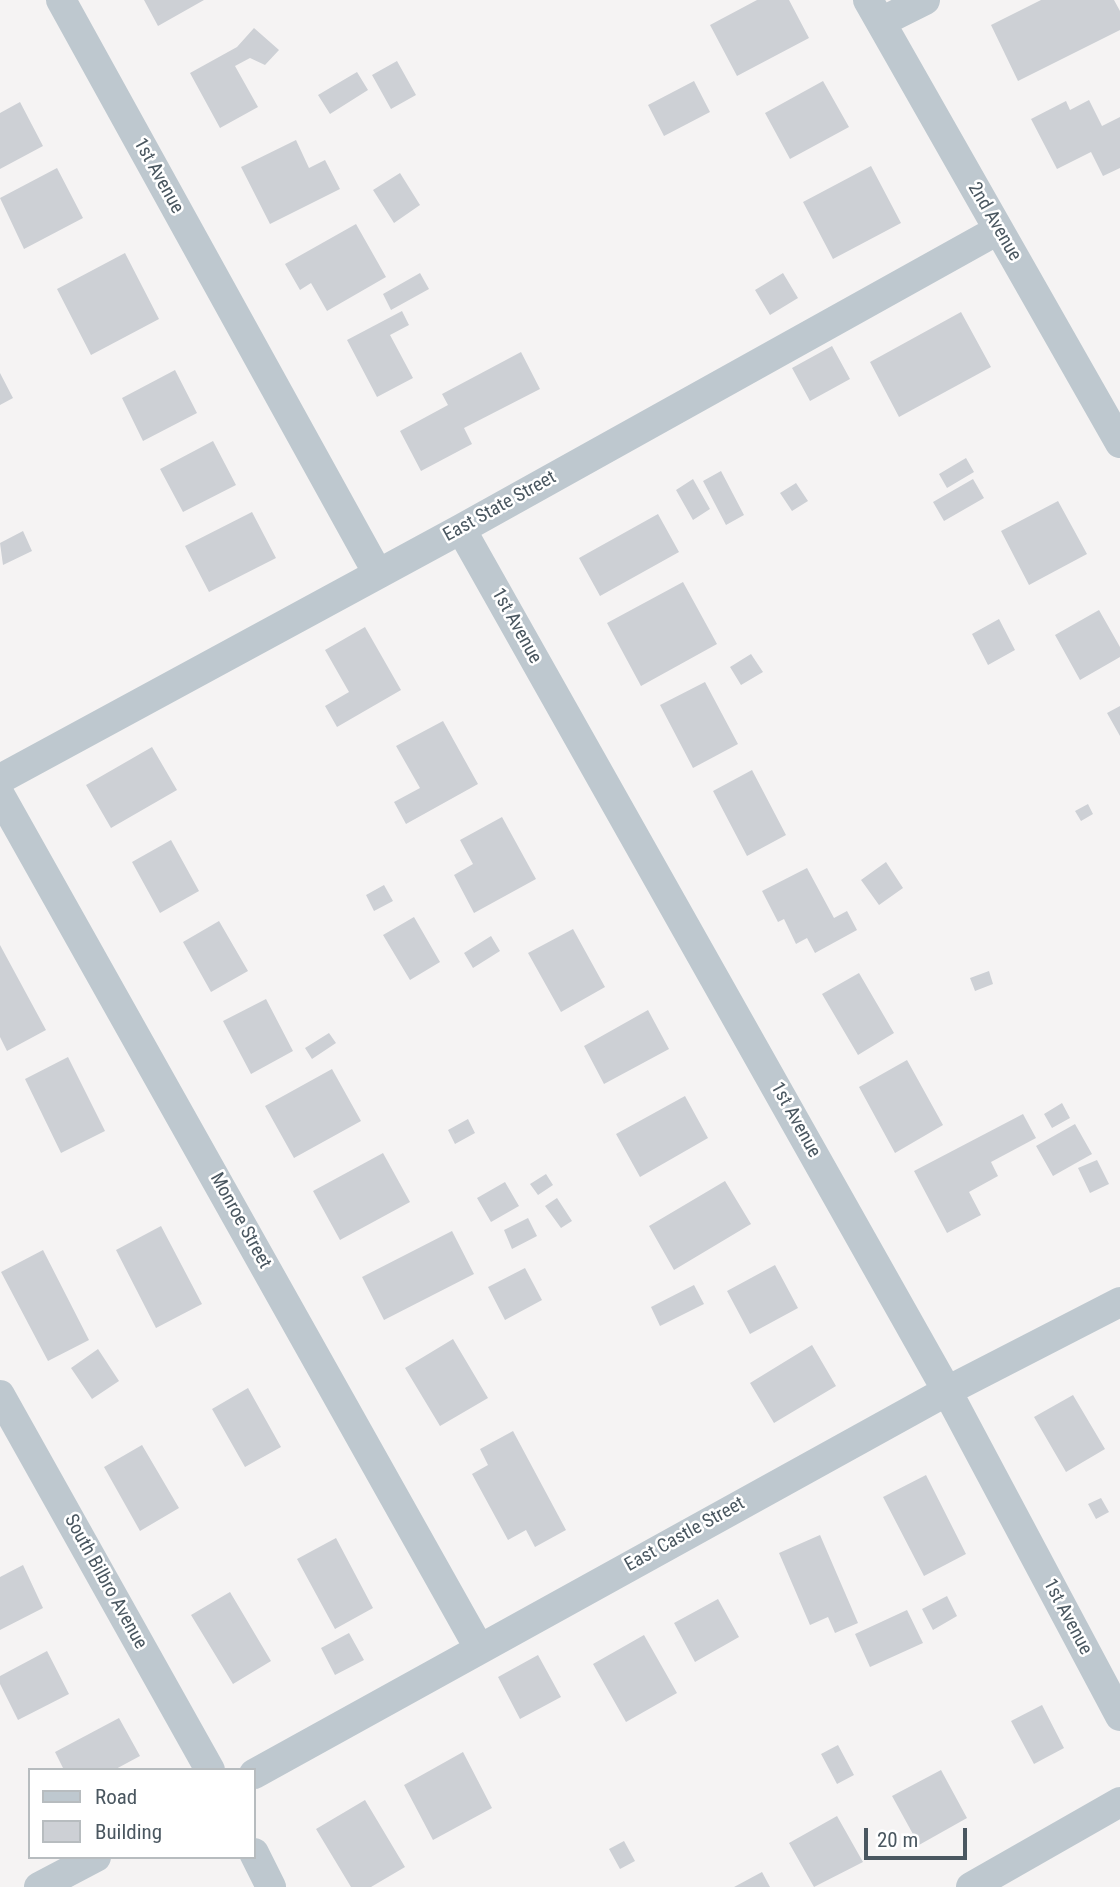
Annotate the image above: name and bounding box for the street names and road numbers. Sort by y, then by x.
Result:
street label: 1st Avenue [128,134,188,218]
street label: 2nd Avenue [962,179,1026,265]
street label: East State Street [440,467,560,547]
street label: 1st Avenue [486,584,546,668]
street label: 1st Avenue [765,1078,825,1162]
street label: Monroe Street [204,1169,276,1273]
street label: East Castle Street [621,1493,749,1577]
street label: South Bilbro Avenue [59,1511,151,1653]
street label: 1st Avenue [1038,1575,1096,1659]

